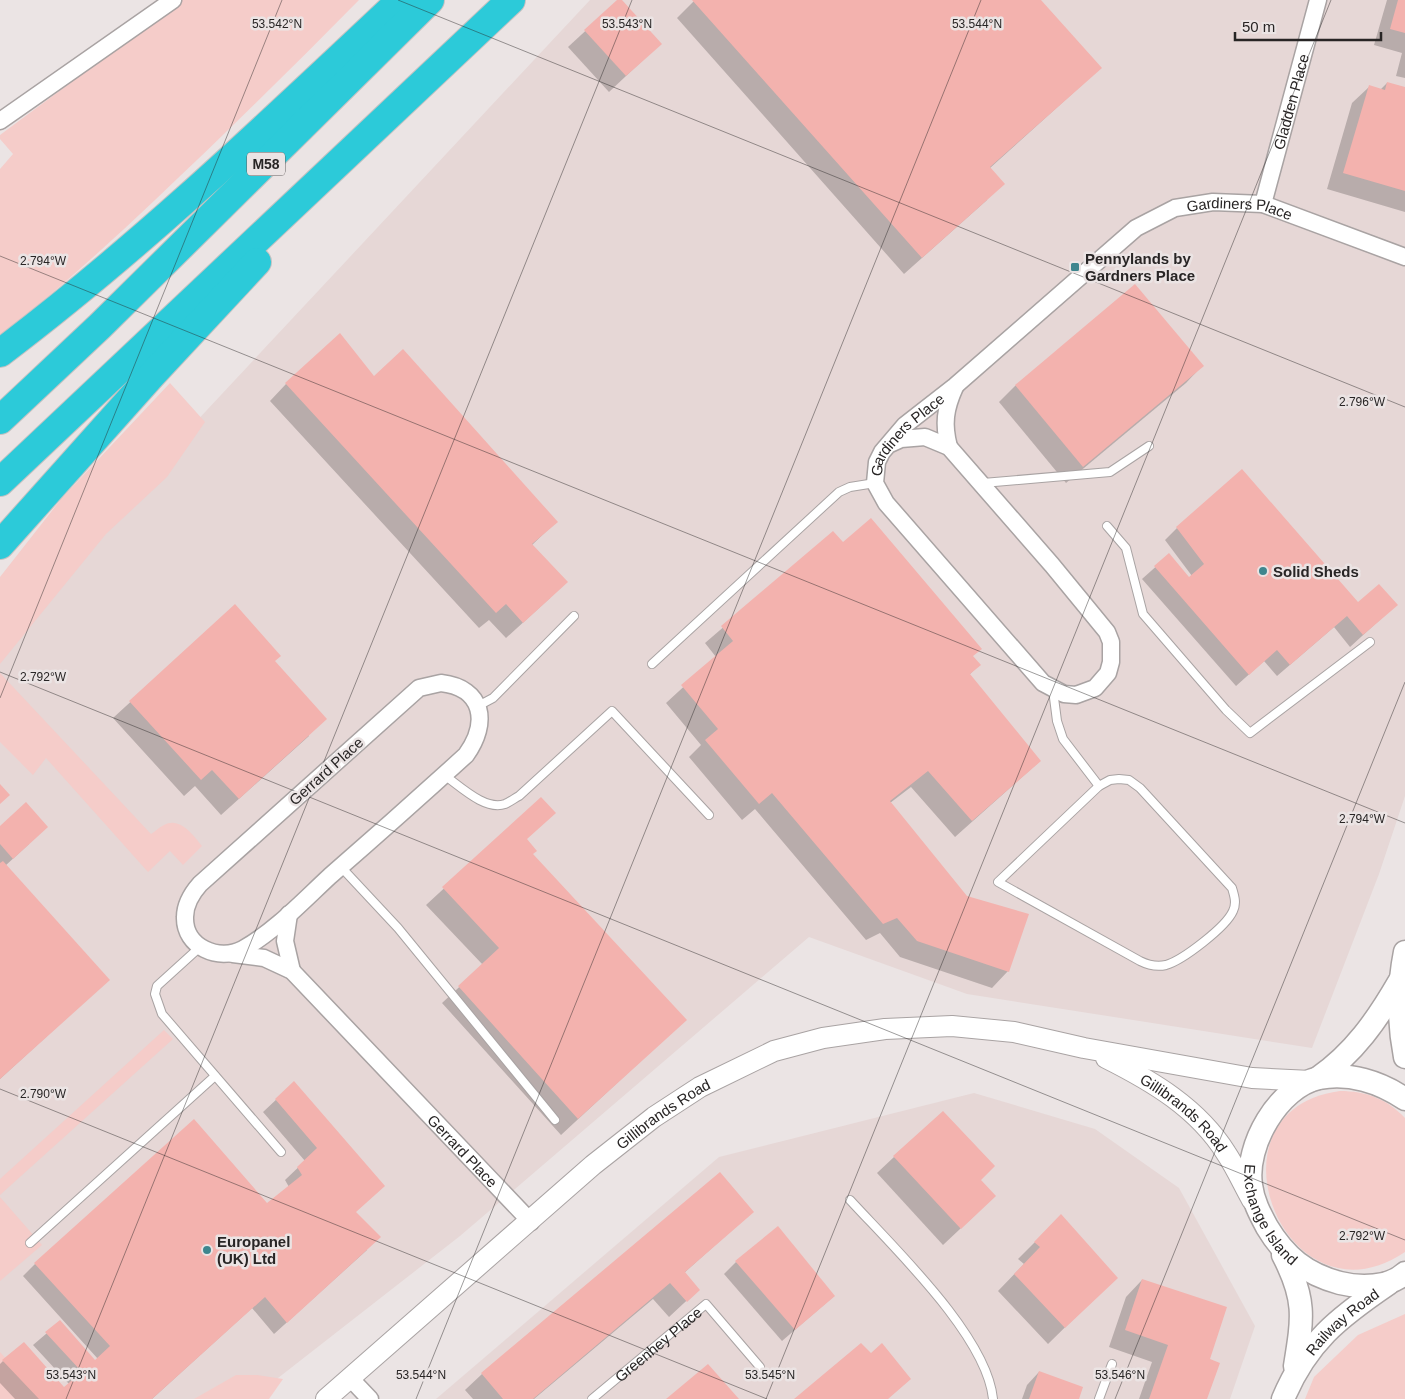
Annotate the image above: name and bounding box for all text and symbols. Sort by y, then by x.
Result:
scale bar [1235,10,1381,42]
text: 53.542°N [252,17,302,31]
text: 53.543°N [602,17,652,31]
text: 53.544°N [952,17,1002,31]
text: 50 m [1242,18,1275,35]
street label: Gladden Place [1270,52,1312,151]
road number: M58 [247,152,285,175]
street label: Gardiners Place [1185,193,1295,223]
place label: Pennylands by Gardners Place [1085,250,1195,284]
text: 2.794°W [20,254,67,268]
marker: Pennylands by Gardners Place [1069,261,1081,273]
street label: Gardiners Place [867,389,947,477]
text: 2.796°W [1339,395,1386,409]
place label: Solid Sheds [1273,563,1359,580]
marker: Solid Sheds [1257,565,1269,577]
text: 2.792°W [20,670,67,684]
street label: Gerrard Place [286,733,366,809]
text: 2.794°W [1339,812,1386,826]
street label: Gillibrands Road [1137,1070,1231,1155]
street label: Gillibrands Road [612,1075,713,1152]
text: 2.790°W [20,1087,67,1101]
street label: Gerrard Place [425,1111,501,1190]
street label: Exchange Island [1242,1164,1301,1268]
text: 2.792°W [1339,1229,1386,1243]
place label: Europanel (UK) Ltd [217,1233,290,1267]
marker: Europanel (UK) Ltd [201,1244,213,1256]
street label: Railway Road [1302,1285,1382,1358]
street label: Greenhey Place [611,1303,705,1385]
text: 53.543°N [46,1368,96,1382]
text: 53.544°N [396,1368,446,1382]
text: 53.545°N [745,1368,795,1382]
text: 53.546°N [1095,1368,1145,1382]

